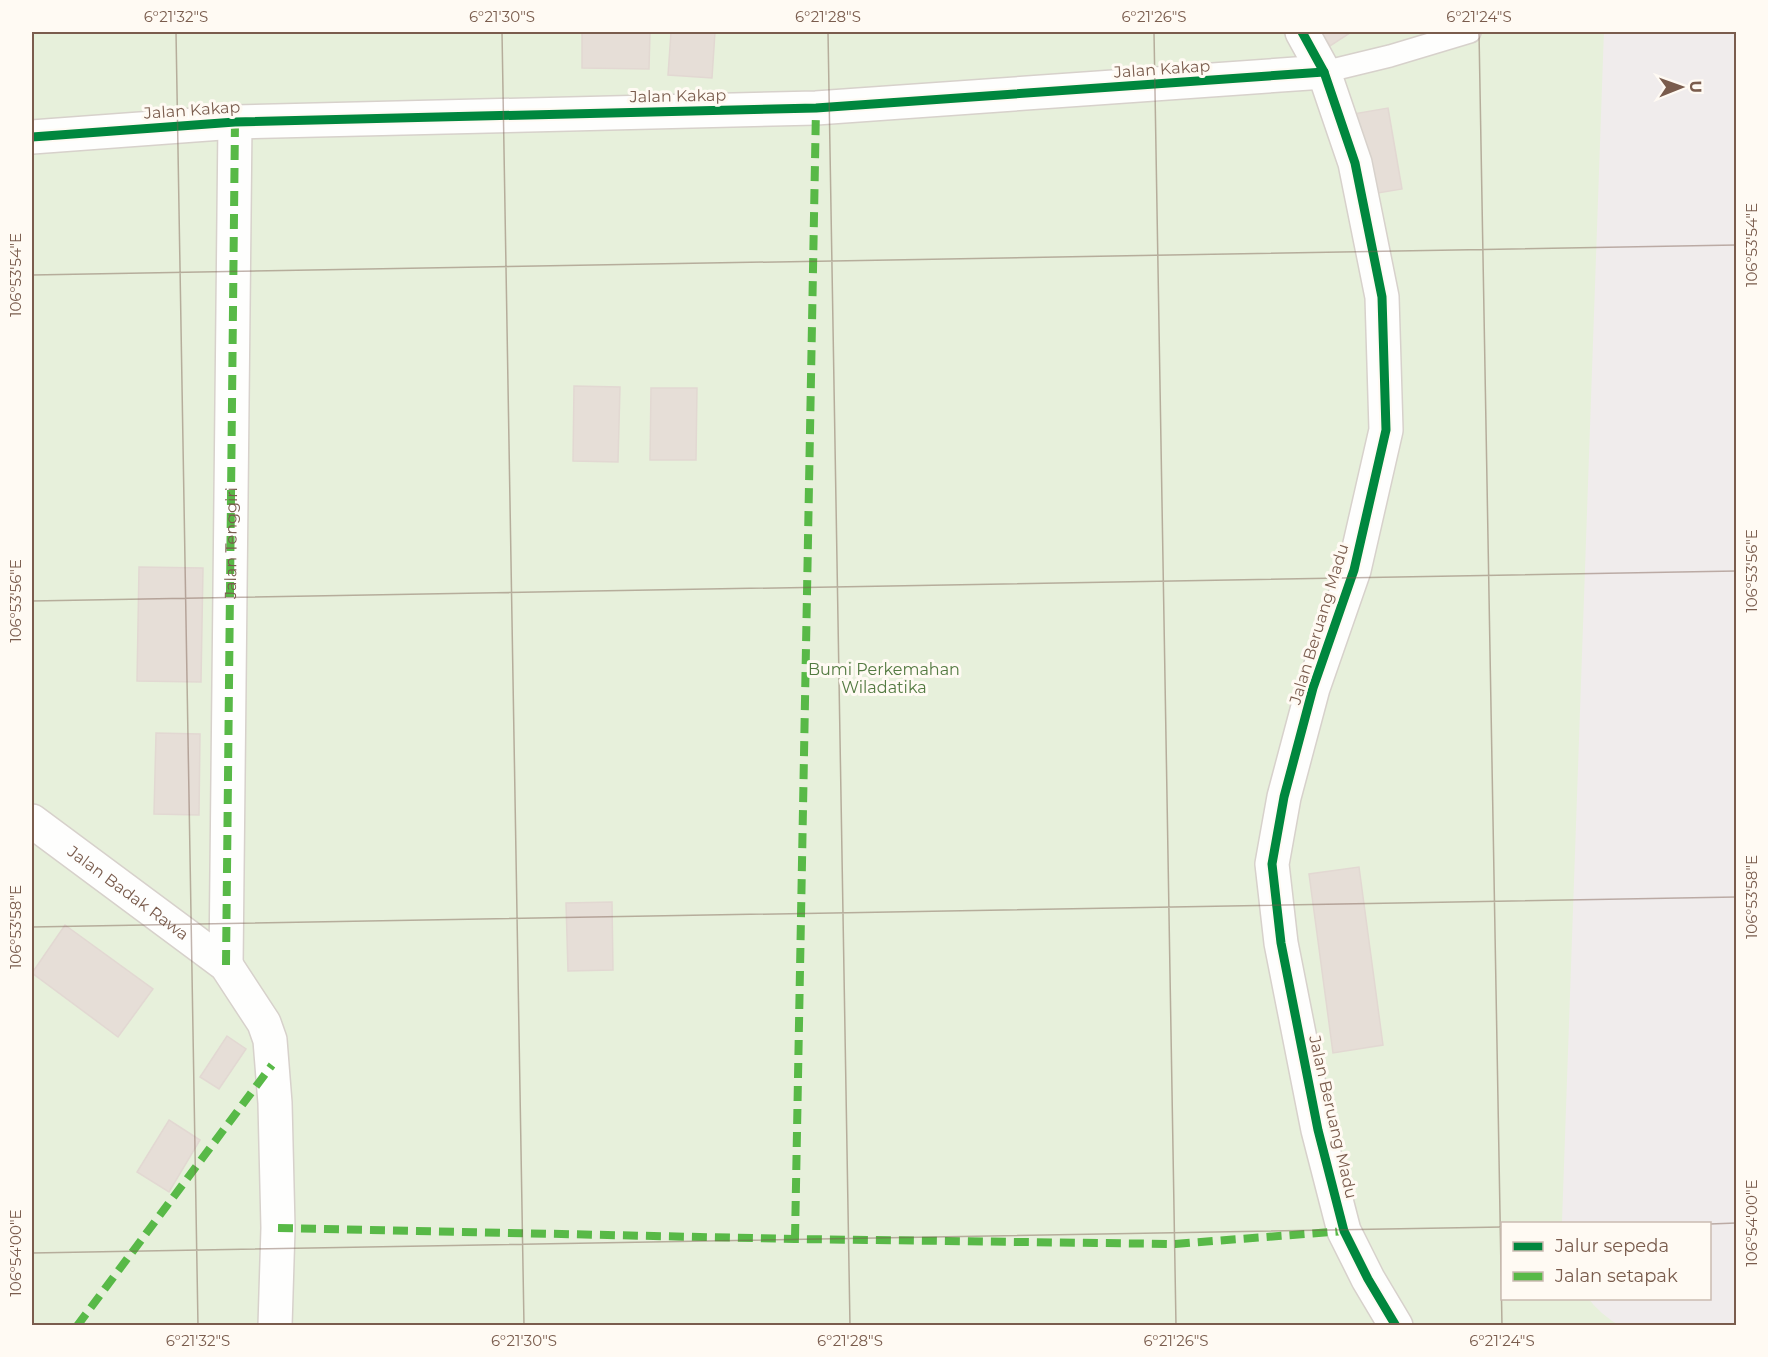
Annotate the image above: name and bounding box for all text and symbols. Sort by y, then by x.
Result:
text: 6°21'32"S [144,7,208,26]
text: 6°21'30"S [469,7,535,26]
text: 6°21'28"S [795,7,861,26]
text: 6°21'26"S [1121,7,1187,26]
text: 6°21'24"S [1446,7,1512,26]
street label: Jalan Kakap [1112,56,1211,82]
north arrow [1651,57,1711,117]
text: U [1686,80,1705,93]
street label: Jalan Kakap [629,86,727,106]
street label: Jalan Kakap [142,97,241,123]
text: 106°53'54"E [1742,203,1761,287]
text: 106°53'54"E [6,233,25,317]
street label: Jalan Tenggiri [220,487,241,600]
text: 106°53'56"E [1742,529,1761,613]
street label: Jalan Beruang Madu [1285,541,1352,708]
text: 106°53'56"E [6,559,25,643]
park label: Bumi Perkemahan Wiladatika [808,660,960,697]
street label: Jalan Badak Rawa [63,841,193,944]
text: 106°53'58"E [1742,855,1761,939]
text: 106°53'58"E [6,885,25,969]
street label: Jalan Beruang Madu [1305,1033,1361,1200]
text: 106°54'00"E [1742,1179,1761,1267]
text: 106°54'00"E [6,1209,25,1297]
legend [1501,1222,1711,1300]
text: Jalur sepeda [1554,1235,1669,1257]
text: Jalan setapak [1554,1265,1678,1287]
text: 6°21'32"S [166,1331,230,1350]
text: 6°21'30"S [491,1331,557,1350]
text: 6°21'28"S [817,1331,883,1350]
text: 6°21'26"S [1143,1331,1209,1350]
text: 6°21'24"S [1469,1331,1535,1350]

